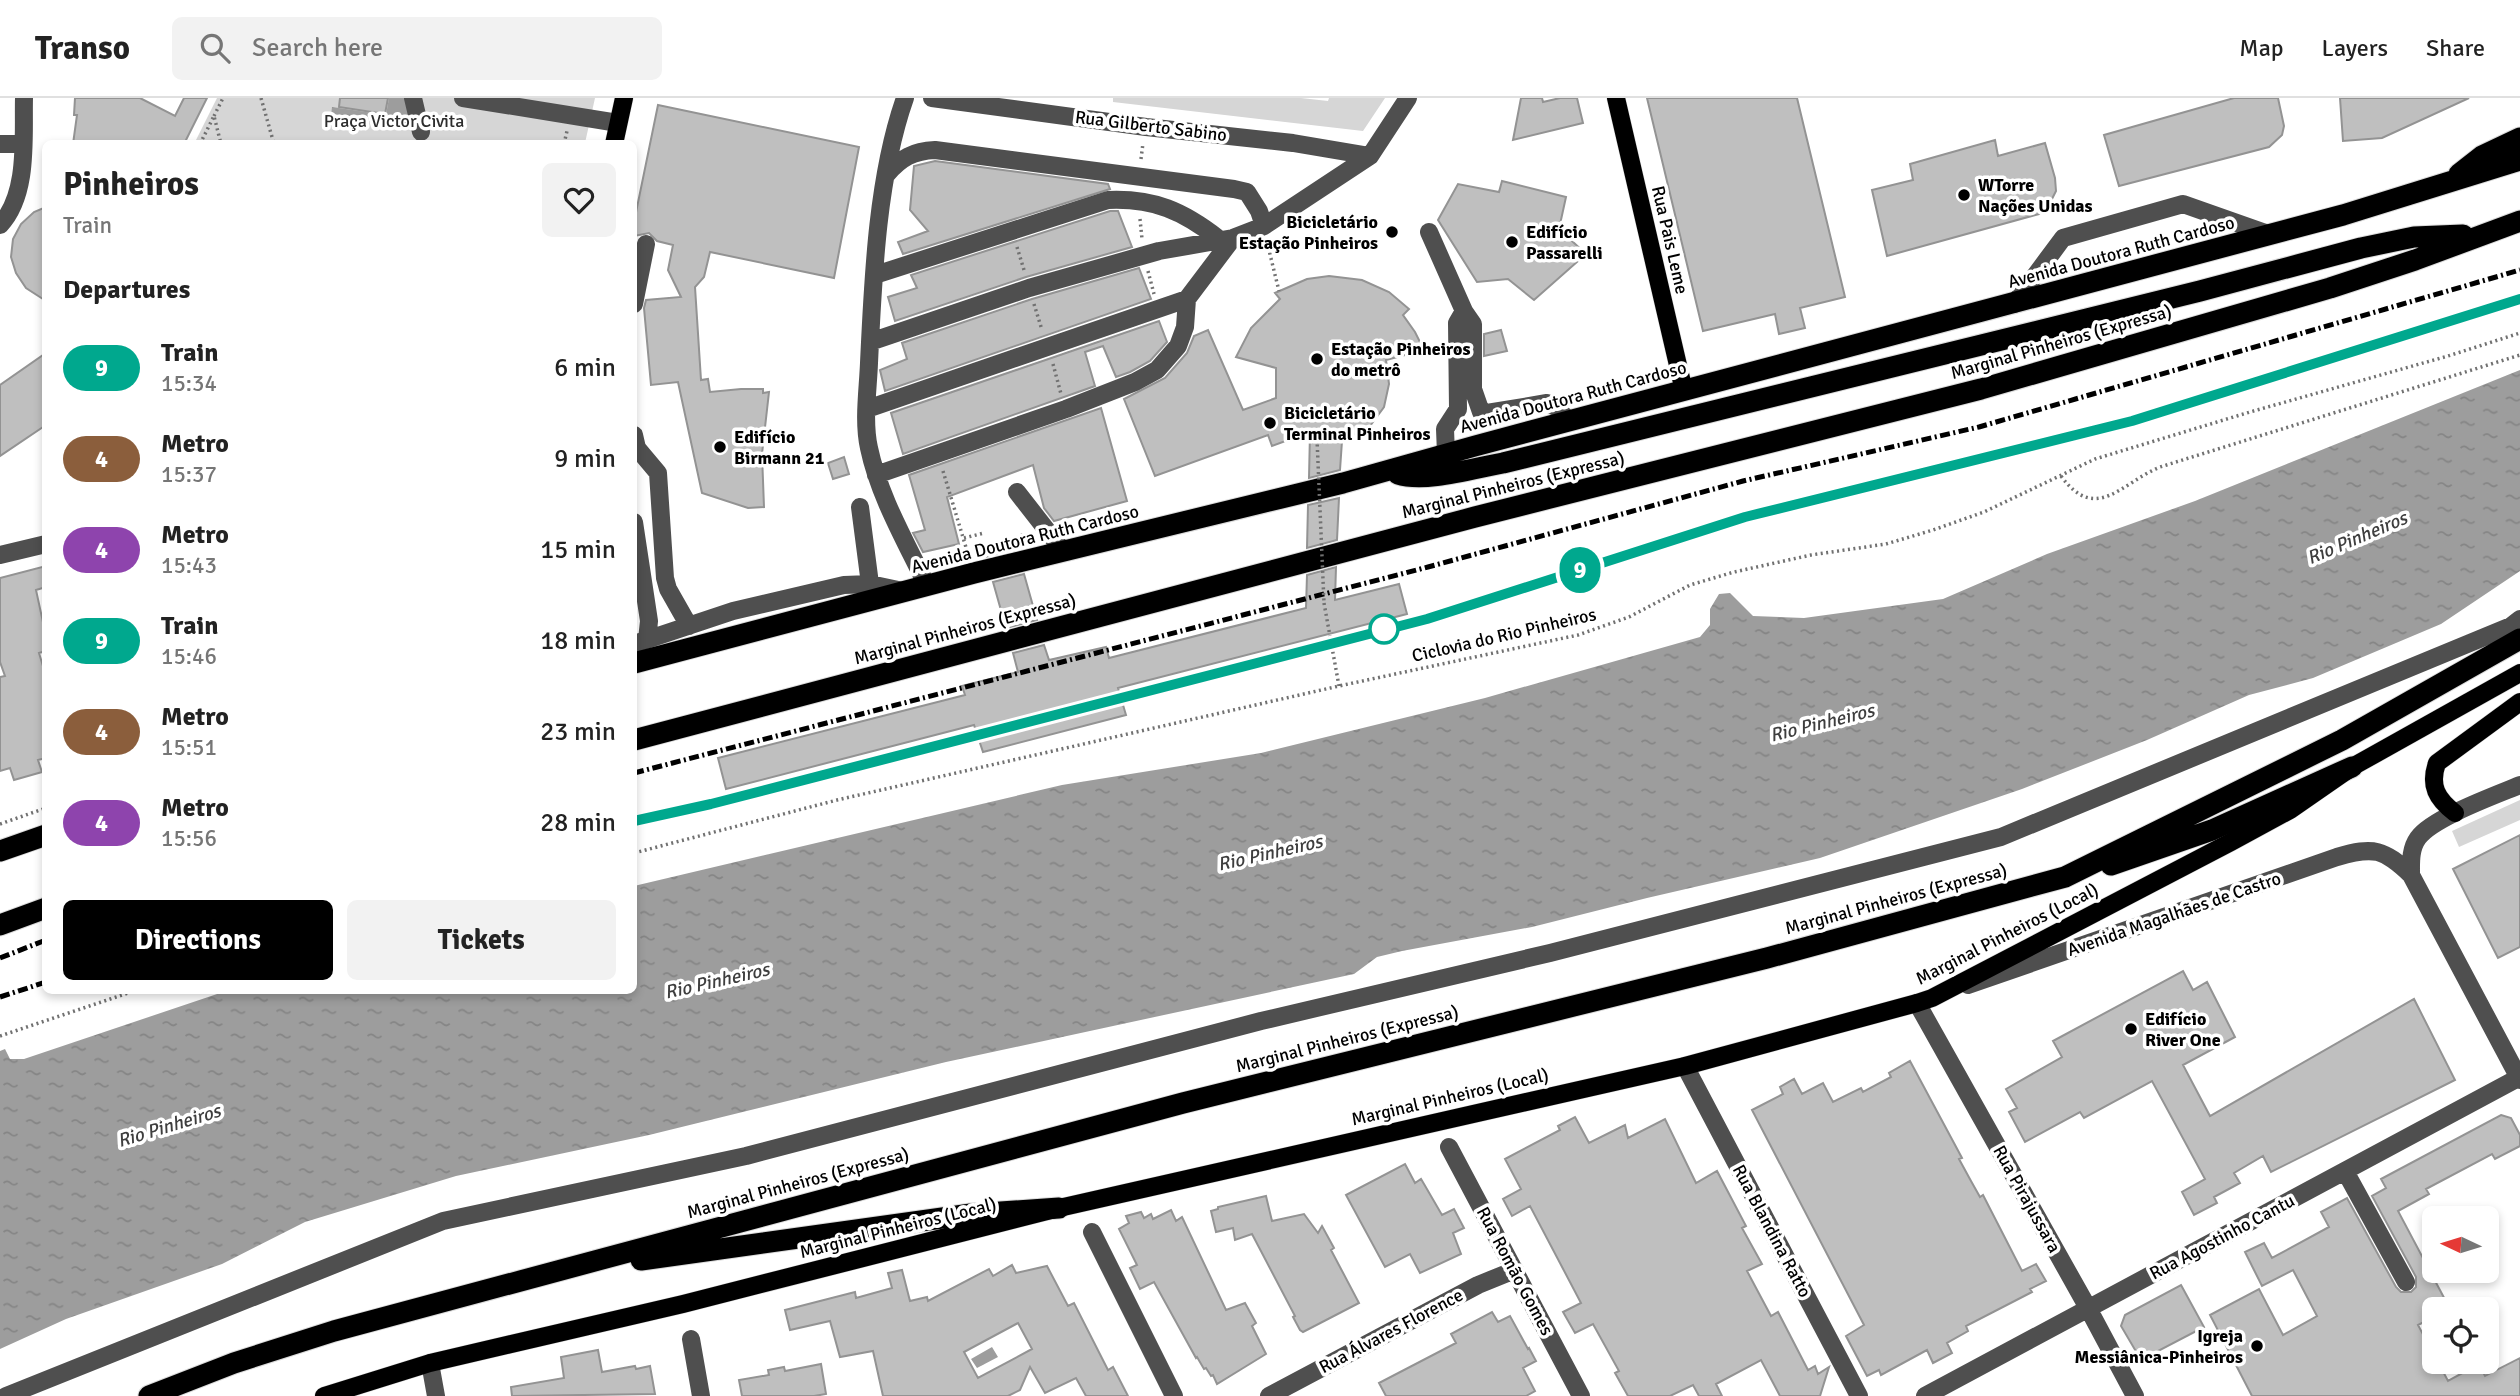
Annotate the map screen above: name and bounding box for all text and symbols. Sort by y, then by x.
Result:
search box [172,17,662,80]
text: Transo [35,28,130,69]
icon: search [196,29,234,67]
text: Search here [252,32,383,64]
text: Map [2239,33,2284,63]
text: Layers [2322,33,2388,63]
text: Share [2426,33,2485,63]
street label: Rua Gilberto Sabino [1074,106,1228,146]
park label: Praça Victor Civita [324,110,464,132]
button: heart [542,163,616,237]
text: Pinheiros [63,164,199,205]
place label: WTorre Nações Unidas [1978,174,2093,217]
street label: Rua Pais Leme [1647,184,1693,296]
marker: WTorre Nações Unidas [1956,187,1972,203]
text: Train [63,211,112,240]
place label: Bicicletário Estação Pinheiros [1239,211,1378,254]
street label: Avenida Doutora Ruth Cardoso [2005,211,2237,293]
place label: Edifício Passarelli [1526,221,1603,264]
marker: Bicicletário Estação Pinheiros [1384,224,1400,240]
marker: Edifício Passarelli [1504,234,1520,250]
text: Departures [63,274,190,306]
street label: Marginal Pinheiros (Expressa) [1948,300,2174,384]
text: Train [161,337,219,369]
place label: Estação Pinheiros do metrô [1331,338,1470,381]
marker: Estação Pinheiros do metrô [1309,351,1325,367]
text: 6 min [554,352,616,384]
text: 9 [95,353,108,383]
street label: Avenida Doutora Ruth Cardoso [1457,356,1689,438]
text: 15:34 [161,369,217,398]
place label: Bicicletário Terminal Pinheiros [1284,402,1430,445]
marker: Bicicletário Terminal Pinheiros [1262,415,1278,431]
place label: Edifício Birmann 21 [734,426,825,469]
text: Metro [161,428,229,460]
marker: Edifício Birmann 21 [712,439,728,455]
text: 9 min [554,443,616,475]
text: 4 [95,444,108,474]
street label: Marginal Pinheiros (Expressa) [1399,447,1627,523]
text: 15:37 [161,460,217,489]
street label: Avenida Doutora Ruth Cardoso [909,500,1141,578]
water label: Rio Pinheiros [2303,505,2412,570]
text: Metro [161,519,229,551]
text: 15 min [540,534,616,566]
text: 4 [95,535,108,565]
line badge: 9 [1557,547,1603,593]
text: 15:43 [161,551,217,580]
text: 9 [1574,555,1586,585]
street label: Marginal Pinheiros (Expressa) [852,589,1078,669]
street label: Ciclovia do Rio Pinheiros [1410,603,1598,667]
text: Train [161,610,219,642]
unlabelled marker [1369,614,1399,644]
text: 18 min [540,625,616,657]
text: 9 [95,626,108,656]
text: 15:46 [161,642,217,671]
water label: Rio Pinheiros [1767,698,1878,748]
text: Metro [161,701,229,733]
text: 23 min [540,716,616,748]
text: 4 [95,717,108,747]
text: 15:51 [161,733,217,762]
text: Metro [161,792,229,824]
text: 28 min [540,807,616,839]
text: 4 [95,808,108,838]
text: 15:56 [161,824,217,853]
water label: Rio Pinheiros [1215,829,1326,877]
street label: Marginal Pinheiros (Expressa) [1783,859,2009,939]
street label: Avenida Magalhães de Castro [2064,867,2284,961]
street label: Marginal Pinheiros (Local) [1912,878,2102,990]
button: Directions [63,900,333,980]
button: Tickets [347,900,616,980]
water label: Rio Pinheiros [662,957,773,1005]
street label: Marginal Pinheiros (Expressa) [1233,1001,1461,1077]
place label: Edifício River One [2145,1008,2221,1051]
marker: Edifício River One [2123,1021,2139,1037]
street label: Marginal Pinheiros (Local) [1349,1064,1551,1130]
water label: Rio Pinheiros [114,1098,225,1153]
street label: Rua Pirajussara [1988,1141,2066,1257]
street label: Marginal Pinheiros (Expressa) [685,1143,911,1223]
street label: Rua Blandina Ratto [1728,1161,1816,1301]
street label: Rua Agostinho Cantu [2146,1189,2298,1285]
street label: Marginal Pinheiros (Local) [797,1193,999,1263]
street label: Rua Romão Gomes [1472,1203,1558,1339]
north arrow [2422,1206,2499,1283]
map controls [2422,1206,2499,1374]
street label: Rua Álvares Florence [1315,1284,1467,1378]
button: locate [2422,1297,2499,1374]
place label: Igreja Messiânica-Pinheiros [2075,1325,2243,1368]
marker: Igreja Messiânica-Pinheiros [2249,1338,2265,1354]

